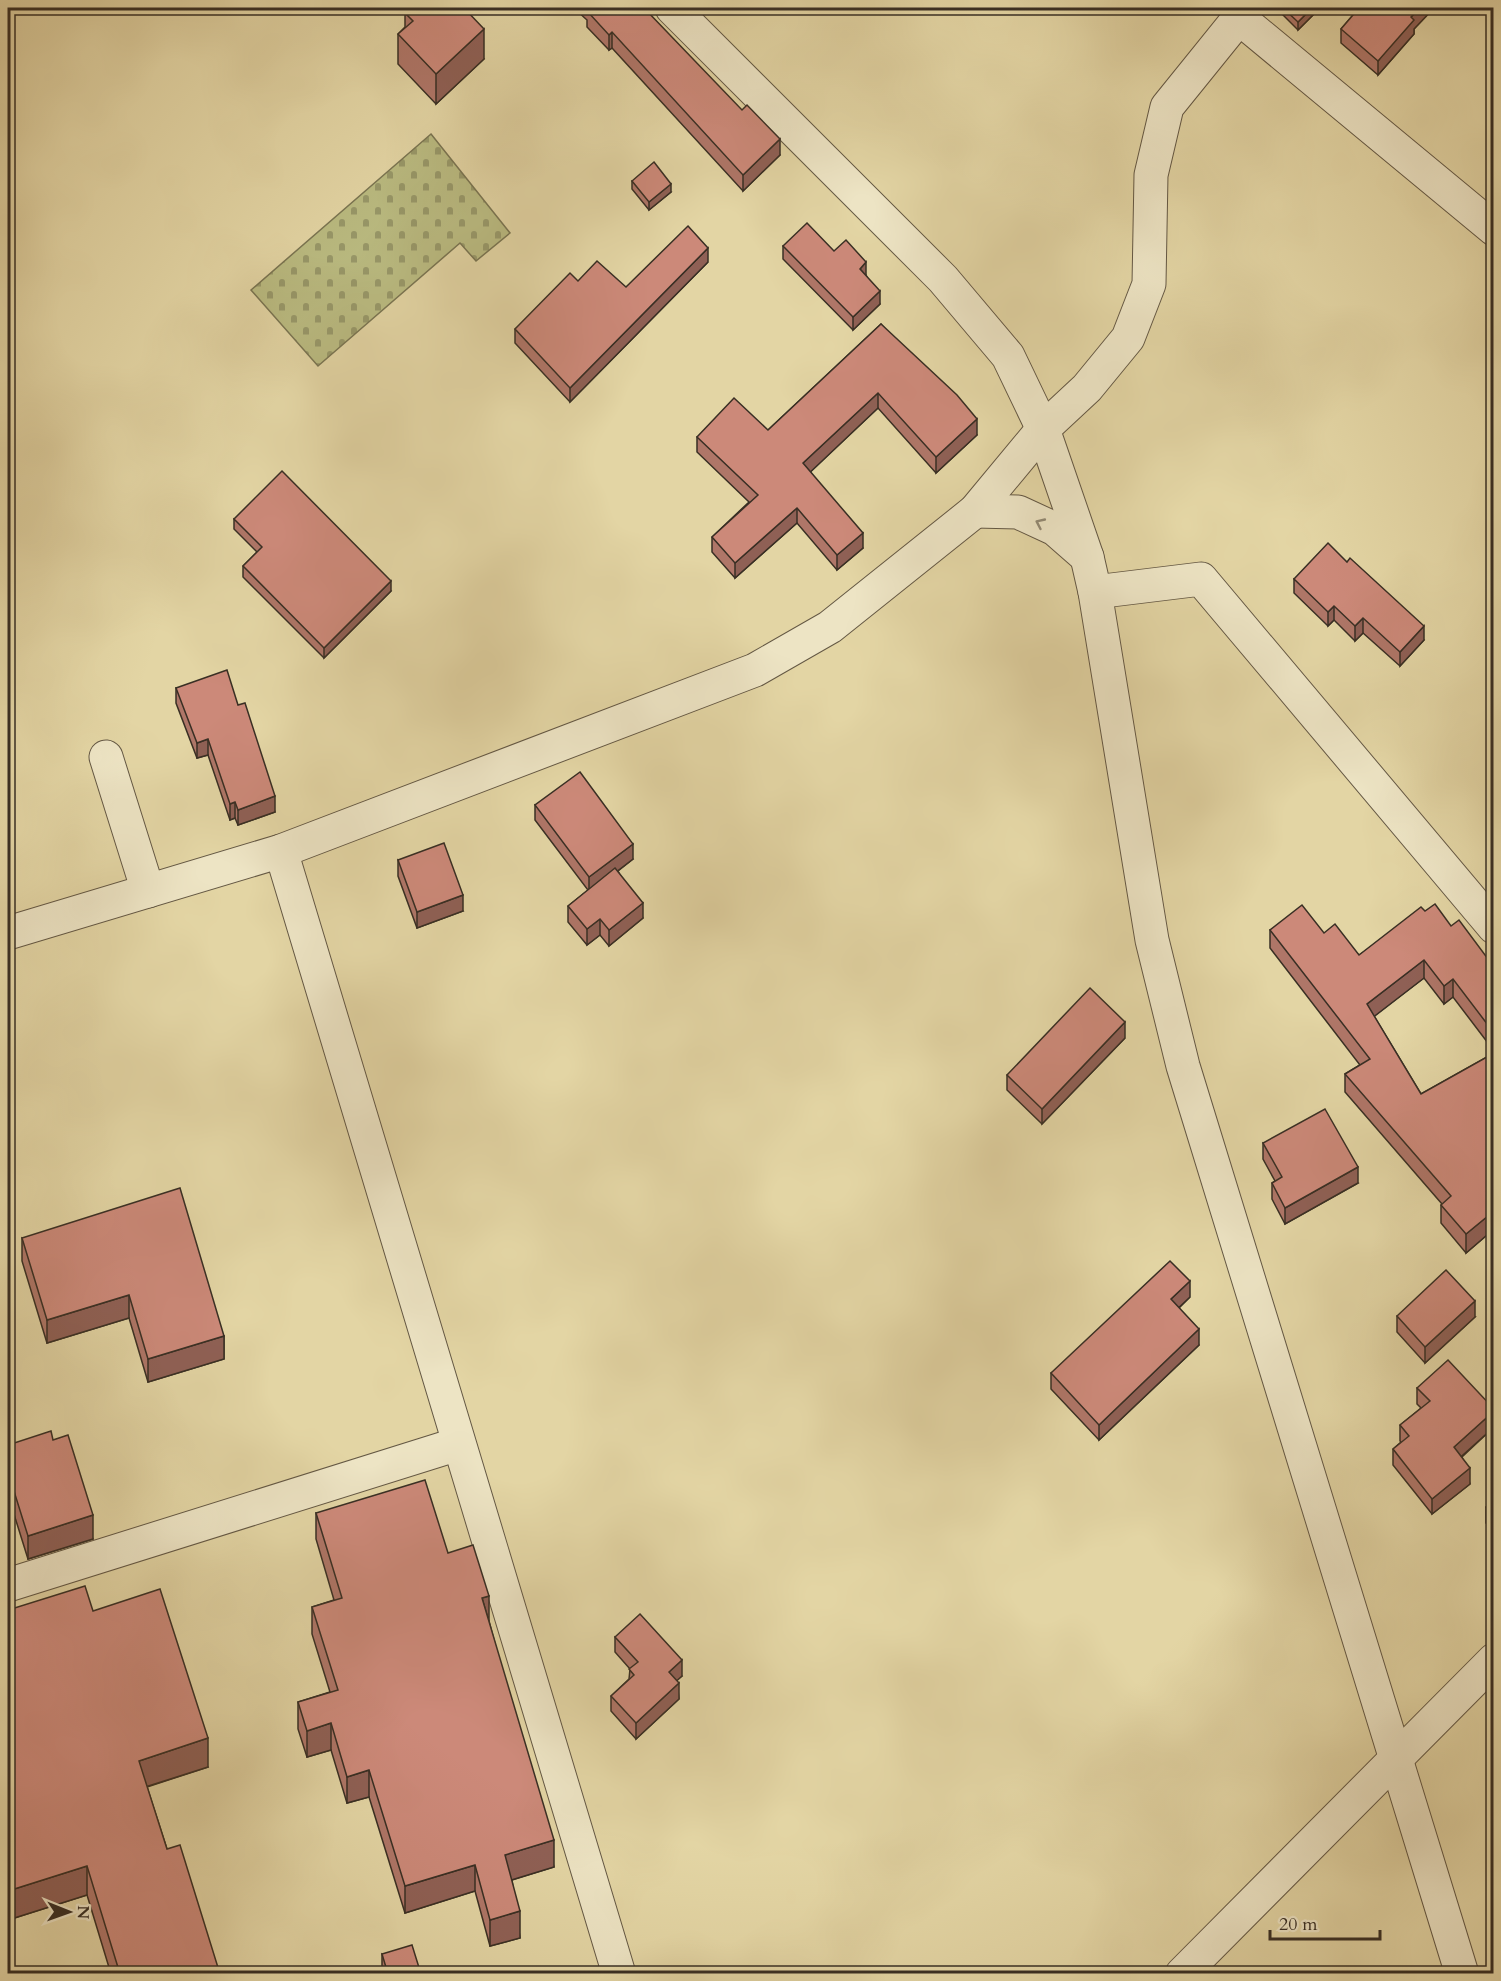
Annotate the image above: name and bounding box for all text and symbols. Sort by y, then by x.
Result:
one-way arrow [1036,518,1047,530]
north arrow [39,1882,99,1942]
scale bar [1270,1903,1380,1941]
text: N [72,1905,94,1919]
text: 20 m [1279,1912,1318,1937]

